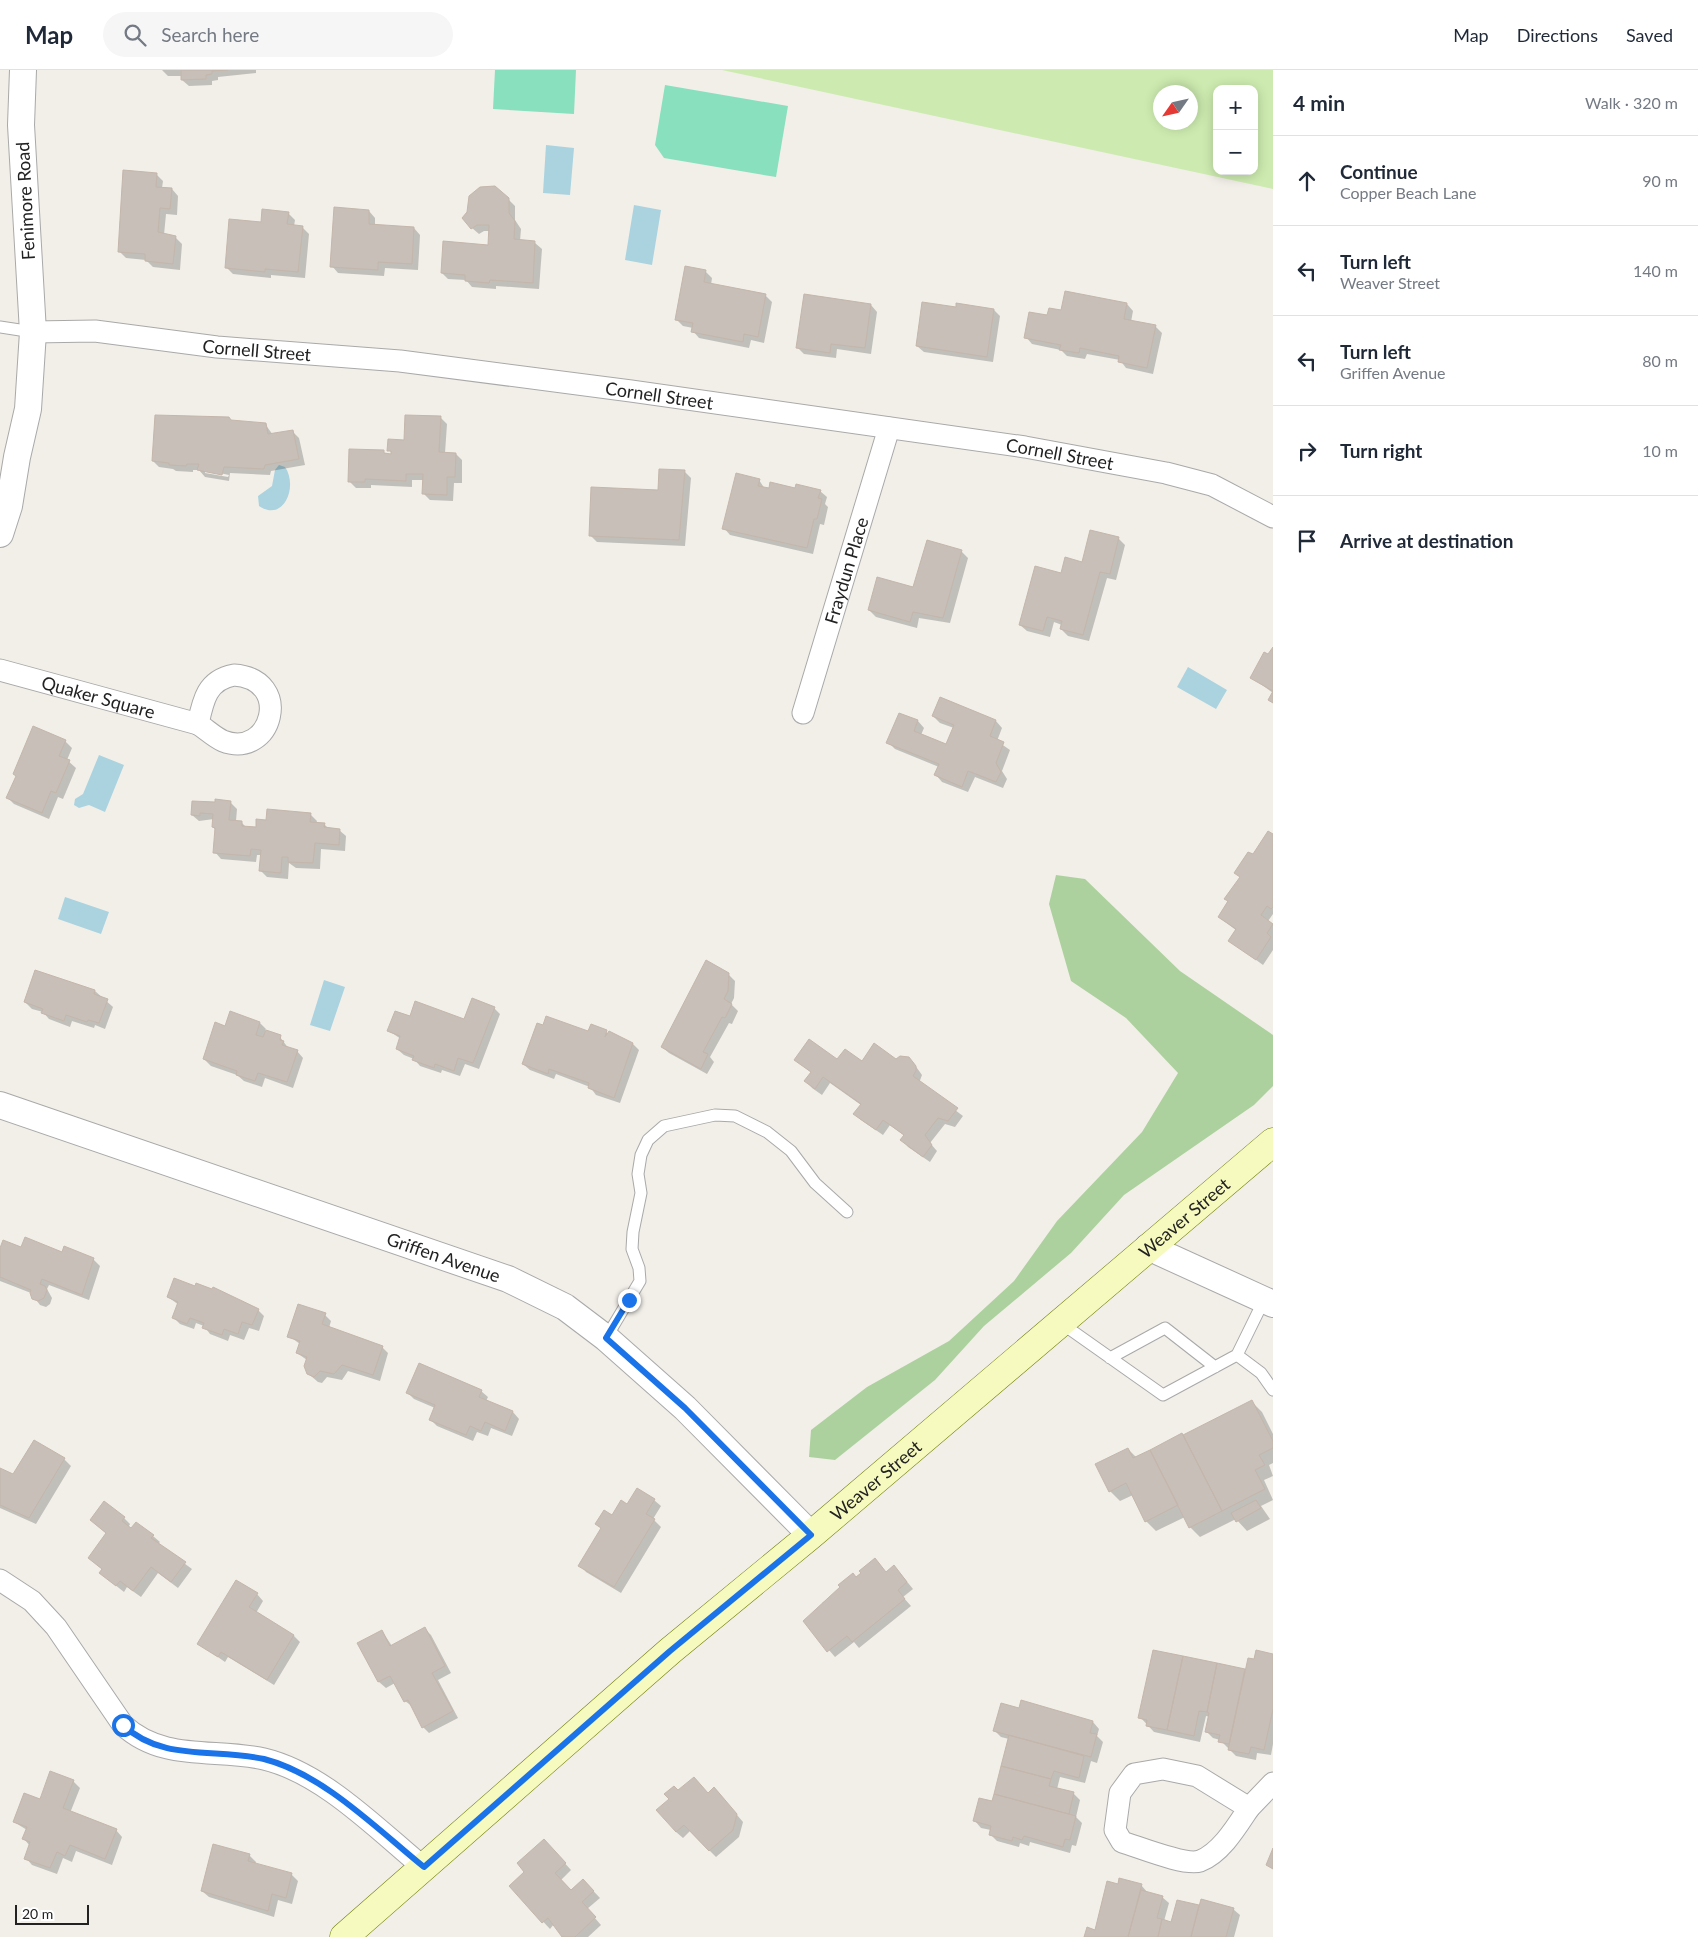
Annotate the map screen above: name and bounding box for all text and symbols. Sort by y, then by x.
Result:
search box [103,12,453,57]
text: Map [25,20,73,49]
icon: search [121,21,149,49]
text: Search here [161,23,259,46]
text: Map [1453,24,1489,46]
text: Directions [1517,24,1598,46]
text: Saved [1626,24,1673,46]
north arrow [1153,85,1198,130]
map controls [1213,85,1258,175]
button: + [1213,85,1258,130]
text: 4 min [1293,90,1345,115]
text: Walk · 320 m [1585,93,1678,112]
button: − [1213,130,1258,175]
street label: Fenimore Road [11,141,39,261]
text: Continue [1340,160,1418,183]
icon: ahead [1293,167,1321,195]
text: 90 m [1642,171,1678,190]
text: Copper Beach Lane [1340,183,1476,202]
text: Turn left [1340,250,1411,273]
icon: left [1293,257,1321,285]
text: 140 m [1633,261,1678,280]
text: Weaver Street [1340,273,1440,292]
street label: Cornell Street [201,334,312,365]
text: Turn left [1340,340,1411,363]
icon: left [1293,347,1321,375]
text: 80 m [1642,351,1678,370]
text: Griffen Avenue [1340,363,1446,382]
street label: Cornell Street [604,377,715,414]
street label: Cornell Street [1005,433,1116,474]
icon: right [1293,437,1321,465]
text: Turn right [1340,439,1422,462]
text: 10 m [1642,441,1678,460]
street label: Fraydun Place [820,514,873,626]
icon: arrive [1293,527,1321,555]
text: Arrive at destination [1340,529,1513,552]
street label: Quaker Square [39,671,158,723]
street label: Weaver Street [1134,1172,1235,1263]
street label: Griffen Avenue [384,1227,503,1287]
route end [618,1289,641,1312]
street label: Weaver Street [825,1435,926,1525]
route start [112,1714,135,1737]
scale bar [15,1902,89,1925]
text: 20 m [22,1905,53,1922]

